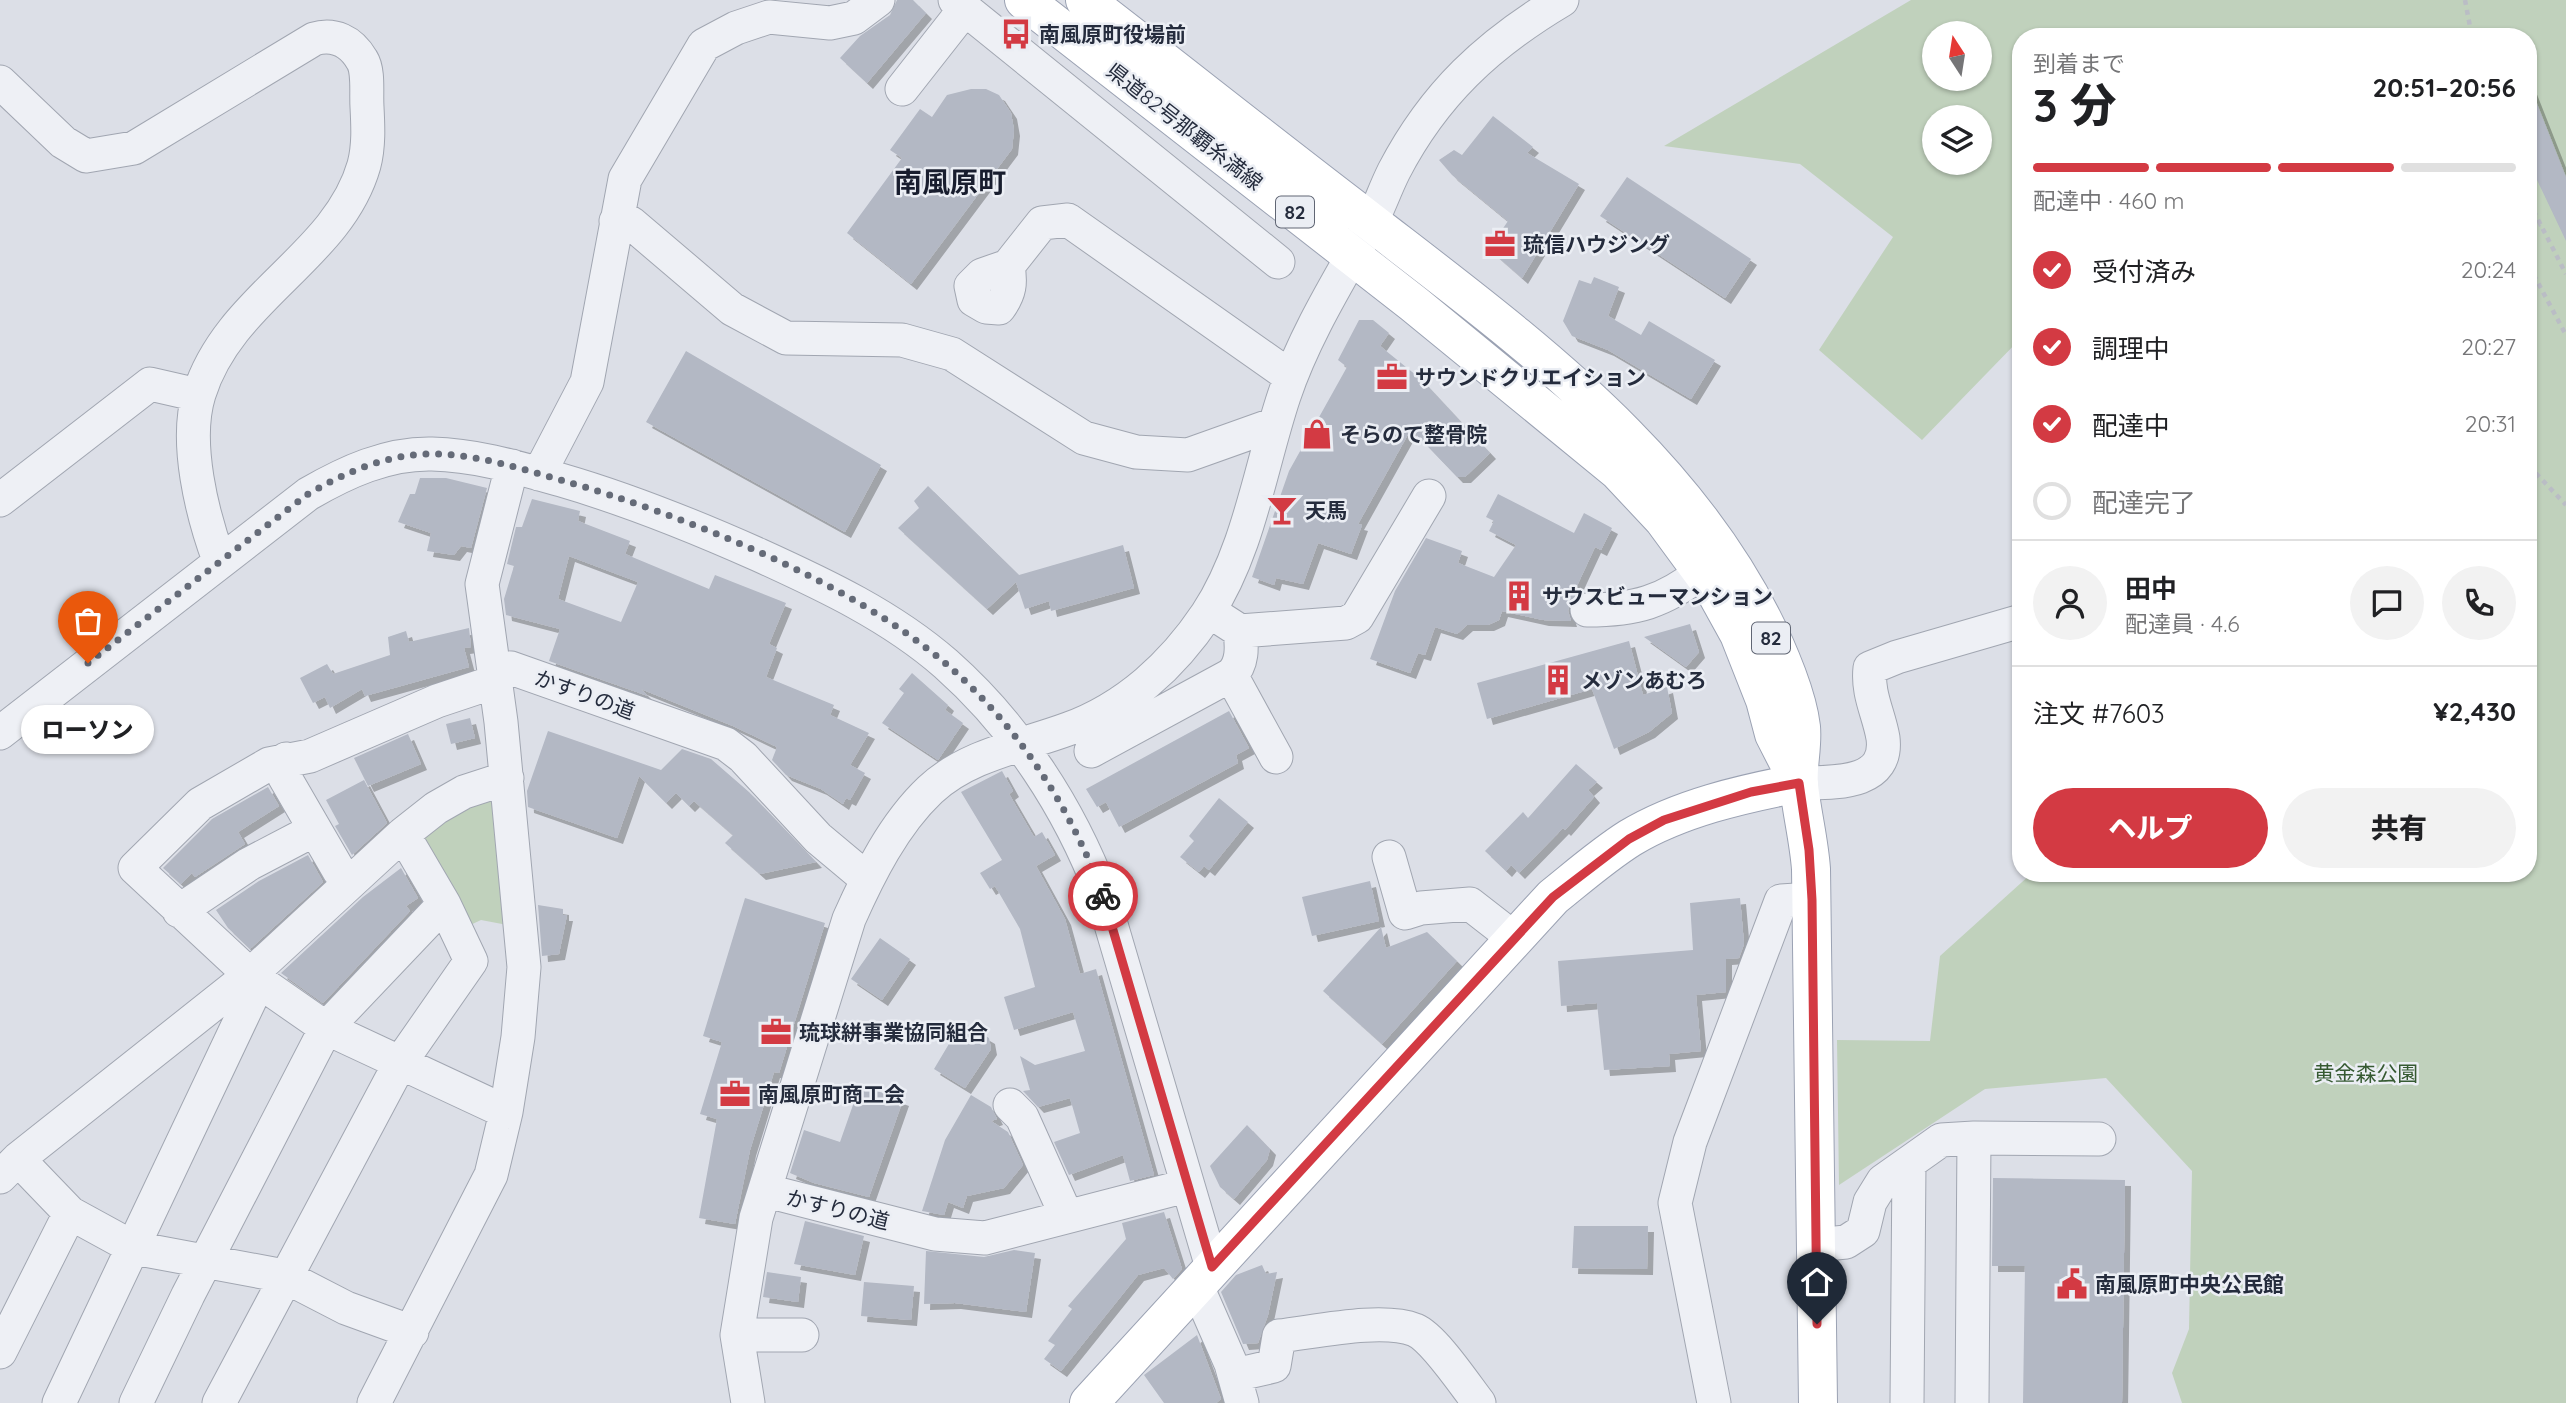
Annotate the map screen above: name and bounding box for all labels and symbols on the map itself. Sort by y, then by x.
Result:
bus stop icon: 南風原町役場前 [999,17,1033,51]
place label: 南風原町役場前 [1039,21,1186,47]
north arrow [1922,21,1992,91]
street label: 県道82号那覇糸満線 [1102,57,1268,195]
district label: 南風原町 [894,164,1006,199]
road number: 82 [1276,196,1314,228]
office icon: 琉信ハウジング [1483,227,1517,261]
place label: 琉信ハウジング [1523,231,1670,257]
office icon: サウンドクリエイション [1375,360,1409,394]
place label: サウンドクリエイション [1415,364,1646,390]
shop icon: そらのて整骨院 [1300,417,1334,451]
place label: そらのて整骨院 [1340,421,1487,447]
bar icon: 天馬 [1265,493,1299,527]
place label: 天馬 [1305,497,1347,523]
building icon: サウスビューマンション [1502,579,1536,613]
place label: サウスビューマンション [1542,583,1773,609]
pin [58,591,118,663]
road number: 82 [1752,622,1790,653]
building icon: メゾンあむろ [1541,663,1575,697]
street label: かすりの道 [531,664,639,724]
place label: メゾンあむろ [1581,667,1707,693]
callout: ローソン [22,705,154,754]
courier [1068,861,1138,931]
office icon: 琉球絣事業協同組合 [759,1015,793,1049]
place label: 琉球絣事業協同組合 [799,1019,988,1045]
park label: 黄金森公園 [2314,1060,2419,1086]
office icon: 南風原町商工会 [718,1077,752,1111]
place label: 南風原町商工会 [758,1081,905,1107]
street label: かすりの道 [784,1184,892,1234]
pin [1787,1252,1847,1324]
public building icon: 南風原町中央公民館 [2055,1267,2089,1301]
place label: 南風原町中央公民館 [2095,1271,2284,1297]

